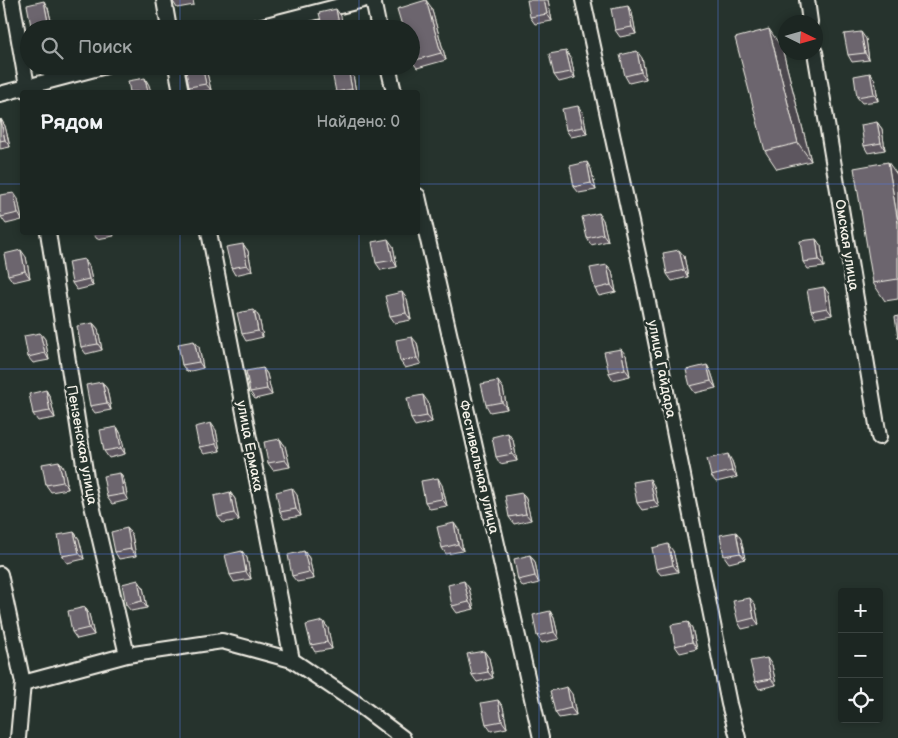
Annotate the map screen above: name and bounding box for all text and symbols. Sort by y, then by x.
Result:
north arrow [778,15,823,60]
search box [20,20,420,75]
icon: search [38,34,66,62]
text: Поиск [78,36,132,59]
text: Рядом [40,110,103,135]
text: Найдено: 0 [317,113,400,132]
street label: Омская улица [831,198,863,292]
street label: улица Гайдара [644,319,680,420]
street label: Пензенская улица [63,384,101,507]
street label: Фестивальная улица [455,398,503,536]
street label: улица Ермака [233,399,267,494]
map controls [838,588,883,723]
button: + [838,588,883,633]
button: − [838,633,883,678]
button: locate [838,678,883,723]

